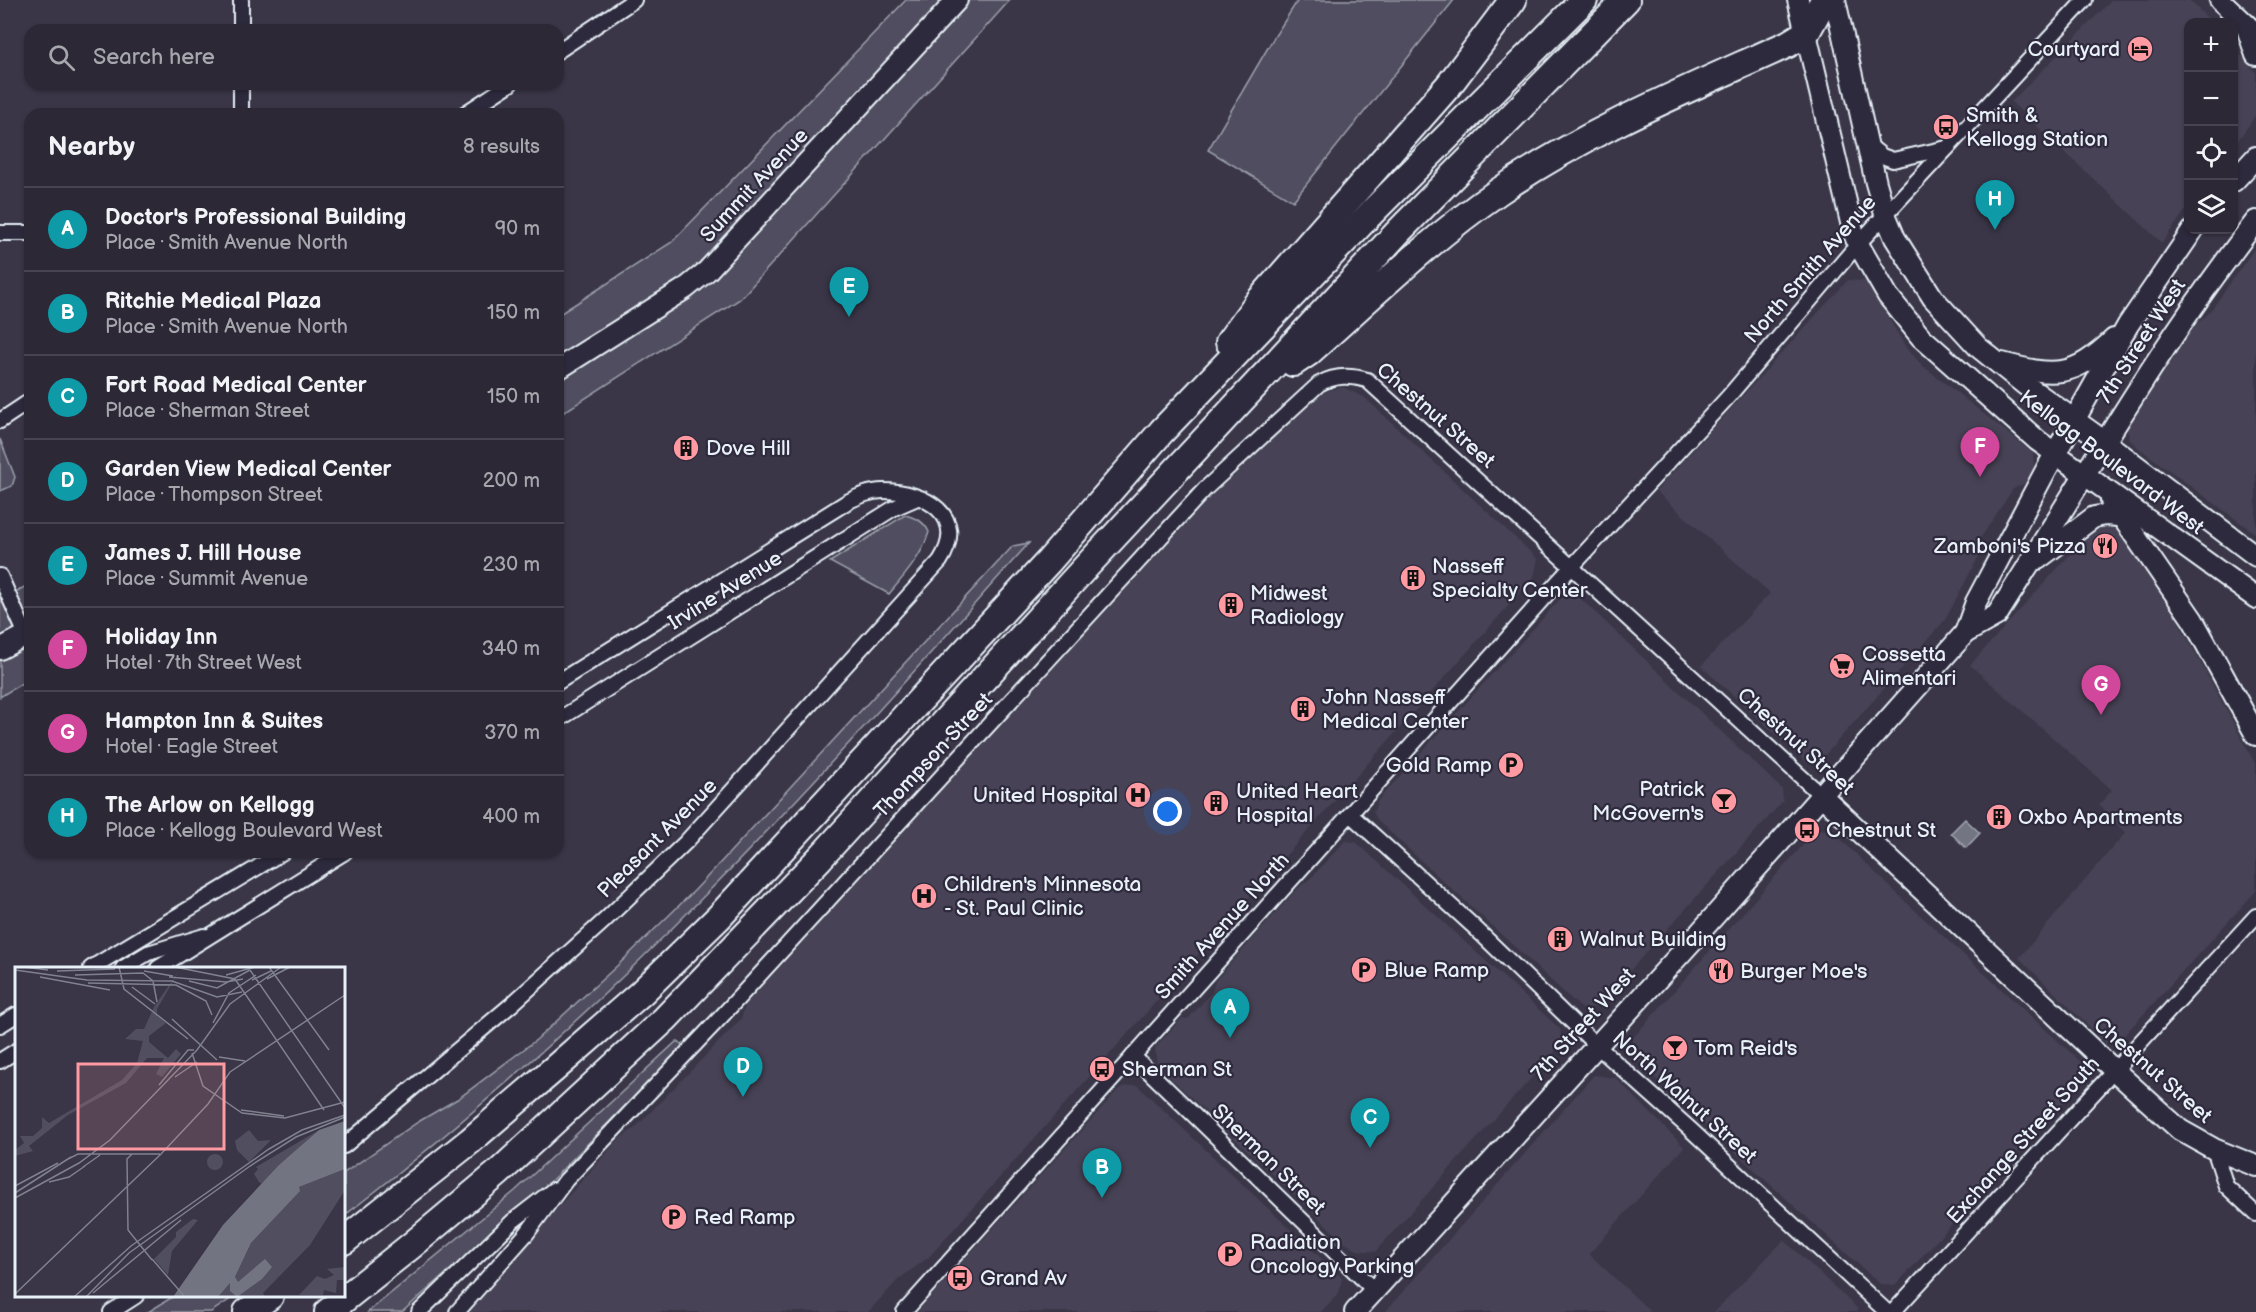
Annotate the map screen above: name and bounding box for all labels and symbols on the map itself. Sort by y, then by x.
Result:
hotel icon: Courtyard [2125,34,2155,64]
place label: Courtyard [2027,37,2120,62]
place label: Smith & Kellogg Station [1966,103,2108,152]
bus stop icon: Smith & Kellogg Station [1931,112,1961,142]
street label: Summit Avenue [695,123,814,247]
pin: H [1976,180,2014,230]
street label: North Smith Avenue [1739,190,1881,348]
pin: E [830,268,868,317]
street label: 7th Street West [2092,274,2191,408]
street label: Chestnut Street [1371,357,1500,474]
street label: Kellogg Boulevard West [2015,385,2209,540]
pin: F [1960,428,2000,477]
building icon: Dove Hill [671,433,701,463]
place label: Dove Hill [706,436,790,461]
restaurant icon: Zamboni's Pizza [2090,531,2120,561]
place label: Zamboni's Pizza [1933,534,2086,559]
street label: Irvine Avenue [664,546,787,635]
place label: Nasseff Specialty Center [1432,554,1588,603]
building icon: Nasseff Specialty Center [1398,563,1428,593]
place label: Midwest Radiology [1250,581,1344,630]
building icon: Midwest Radiology [1216,590,1246,620]
place label: Cossetta Alimentari [1862,642,1956,691]
supermarket icon: Cossetta Alimentari [1827,651,1857,681]
pin: G [2082,666,2120,715]
street label: Chestnut Street [1732,682,1860,801]
place label: John Nasseff Medical Center [1322,685,1468,734]
street label: Thompson Street [869,687,998,823]
building icon: John Nasseff Medical Center [1288,694,1318,724]
parking icon: Gold Ramp [1496,750,1526,780]
place label: Gold Ramp [1386,753,1492,778]
street label: Pleasant Avenue [592,773,722,903]
place label: Patrick McGovern's [1592,777,1705,826]
place label: United Heart Hospital [1236,779,1359,828]
hospital icon: United Hospital [1123,780,1153,810]
place label: United Hospital [973,783,1118,808]
bar icon: Patrick McGovern's [1709,786,1739,816]
building icon: United Heart Hospital [1201,788,1231,818]
your location [1153,797,1182,826]
building icon: Oxbo Apartments [1984,802,2014,832]
place label: Oxbo Apartments [2018,805,2183,830]
bus stop icon: Chestnut St [1792,815,1822,845]
place label: Chestnut St [1826,818,1937,843]
street label: Smith Avenue North [1150,848,1295,1005]
place label: Children's Minnesota - St. Paul Clinic [944,872,1141,921]
hospital icon: Children's Minnesota - St. Paul Clinic [909,881,939,911]
building icon: Walnut Building [1545,924,1575,954]
place label: Walnut Building [1580,927,1727,952]
parking icon: Blue Ramp [1349,955,1379,985]
restaurant icon: Burger Moe's [1706,956,1736,986]
place label: Blue Ramp [1384,958,1489,983]
place label: Burger Moe's [1740,959,1867,984]
street label: 7th Street West [1526,962,1641,1086]
inset map [15,967,345,1297]
pin: A [1210,988,1250,1038]
street label: Chestnut Street [2088,1012,2217,1129]
street label: North Walnut Street [1607,1026,1762,1169]
bar icon: Tom Reid's [1660,1033,1690,1063]
place label: Tom Reid's [1694,1036,1797,1061]
pin: D [724,1048,762,1097]
street label: Exchange Street South [1942,1052,2105,1229]
bus stop icon: Sherman St [1087,1054,1117,1084]
place label: Sherman St [1122,1057,1232,1082]
pin: C [1350,1098,1390,1148]
street label: Sherman Street [1207,1099,1331,1220]
pin: B [1082,1148,1122,1198]
parking icon: Red Ramp [659,1202,689,1232]
place label: Red Ramp [694,1205,795,1230]
place label: Radiation Oncology Parking [1250,1230,1414,1279]
parking icon: Radiation Oncology Parking [1215,1239,1245,1269]
bus stop icon: Grand Av [945,1263,975,1293]
place label: Grand Av [980,1266,1068,1291]

